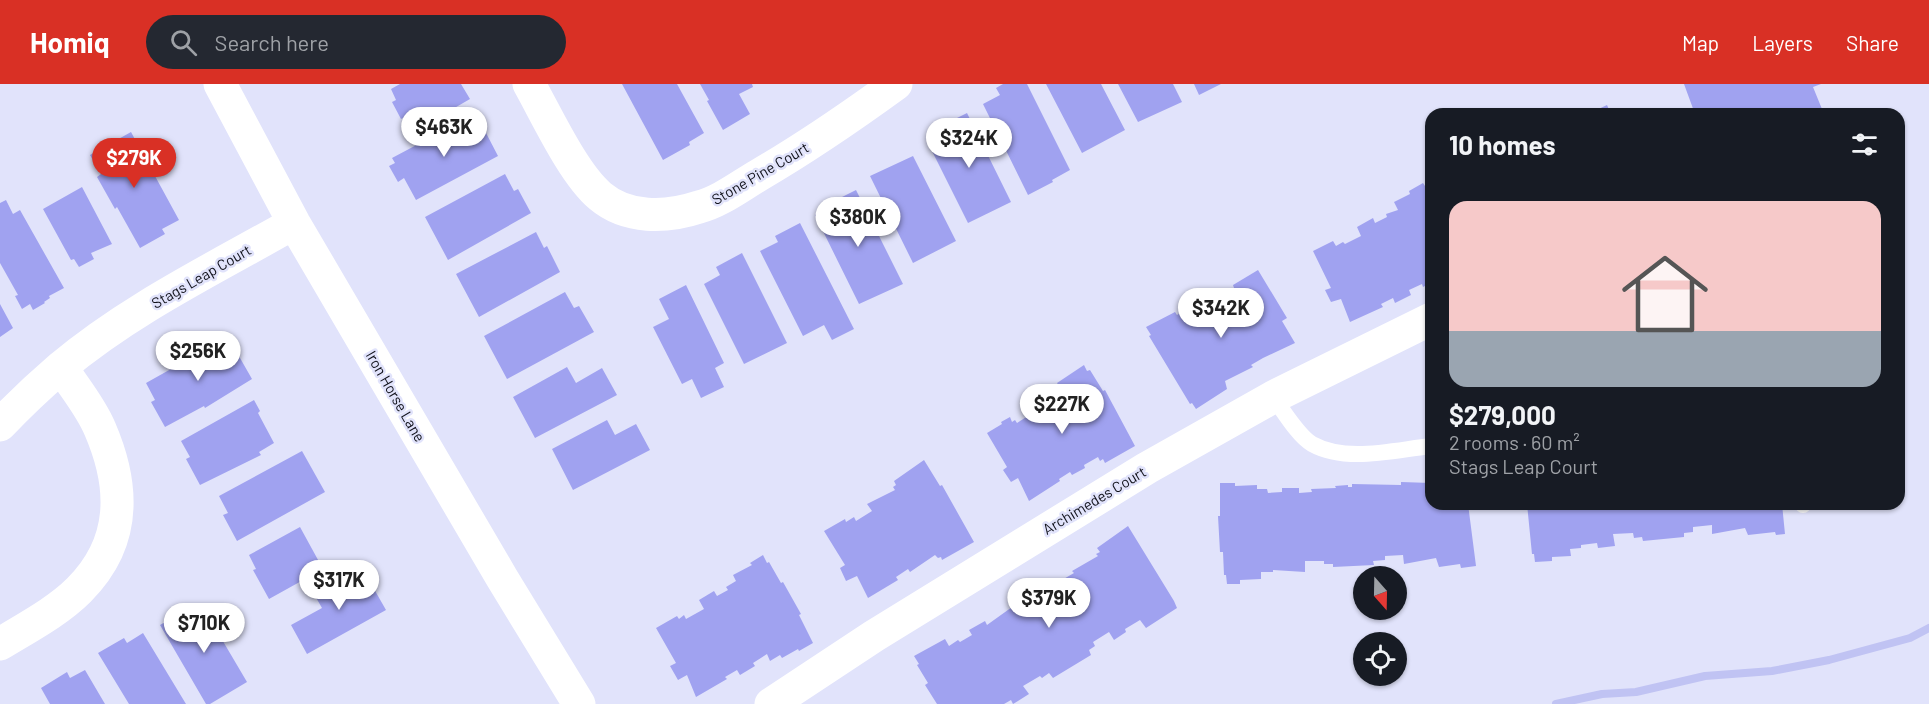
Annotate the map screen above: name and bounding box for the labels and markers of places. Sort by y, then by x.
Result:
pin: $463K [402,107,486,158]
pin: $324K [927,118,1011,169]
pin: $279K [92,138,176,189]
pin: $380K [816,197,900,248]
pin: $342K [1179,288,1263,339]
pin: $256K [156,331,240,382]
pin: $227K [1020,384,1104,435]
pin: $317K [297,560,381,611]
pin: $379K [1007,578,1091,629]
pin: $710K [162,603,246,654]

